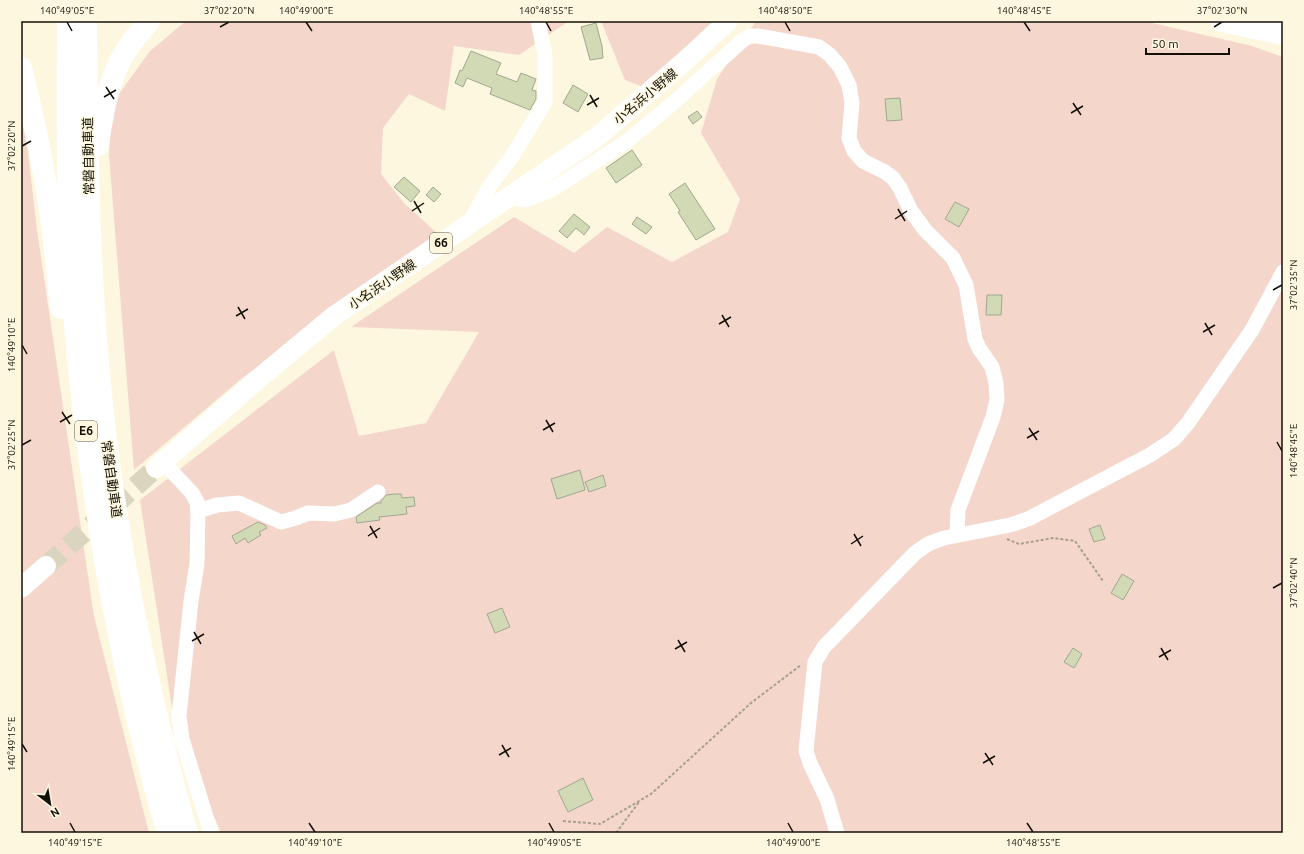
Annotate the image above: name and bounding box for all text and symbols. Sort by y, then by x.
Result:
text: 140°49'05"E [40,5,95,16]
text: 37°02'20"N [204,5,254,16]
text: 140°49'00"E [279,5,334,16]
text: 140°48'55"E [519,5,574,16]
text: 140°48'50"E [758,5,813,16]
text: 140°48'45"E [997,5,1052,16]
text: 37°02'30"N [1197,5,1247,16]
scale bar [1146,30,1229,56]
text: 50 m [1152,37,1179,50]
street label: 小名浜小野線 [611,66,679,126]
street label: 常磐自動車道 [80,117,96,195]
text: 37°02'20"N [6,121,17,171]
road number: 66 [430,233,452,253]
street label: 小名浜小野線 [346,256,418,312]
text: 37°02'35"N [1288,260,1299,310]
text: 140°49'10"E [6,317,17,372]
text: 37°02'25"N [6,420,17,470]
road number: E6 [75,421,97,441]
text: 140°48'45"E [1288,423,1299,478]
street label: 常磐自動車道 [100,439,124,519]
text: 37°02'40"N [1288,558,1299,608]
text: 140°49'15"E [6,716,17,771]
north arrow [30,784,70,824]
text: N [49,805,62,820]
text: 140°49'15"E [48,837,103,848]
text: 140°49'10"E [288,837,343,848]
text: 140°49'05"E [527,837,582,848]
text: 140°49'00"E [766,837,821,848]
text: 140°48'55"E [1006,837,1061,848]

